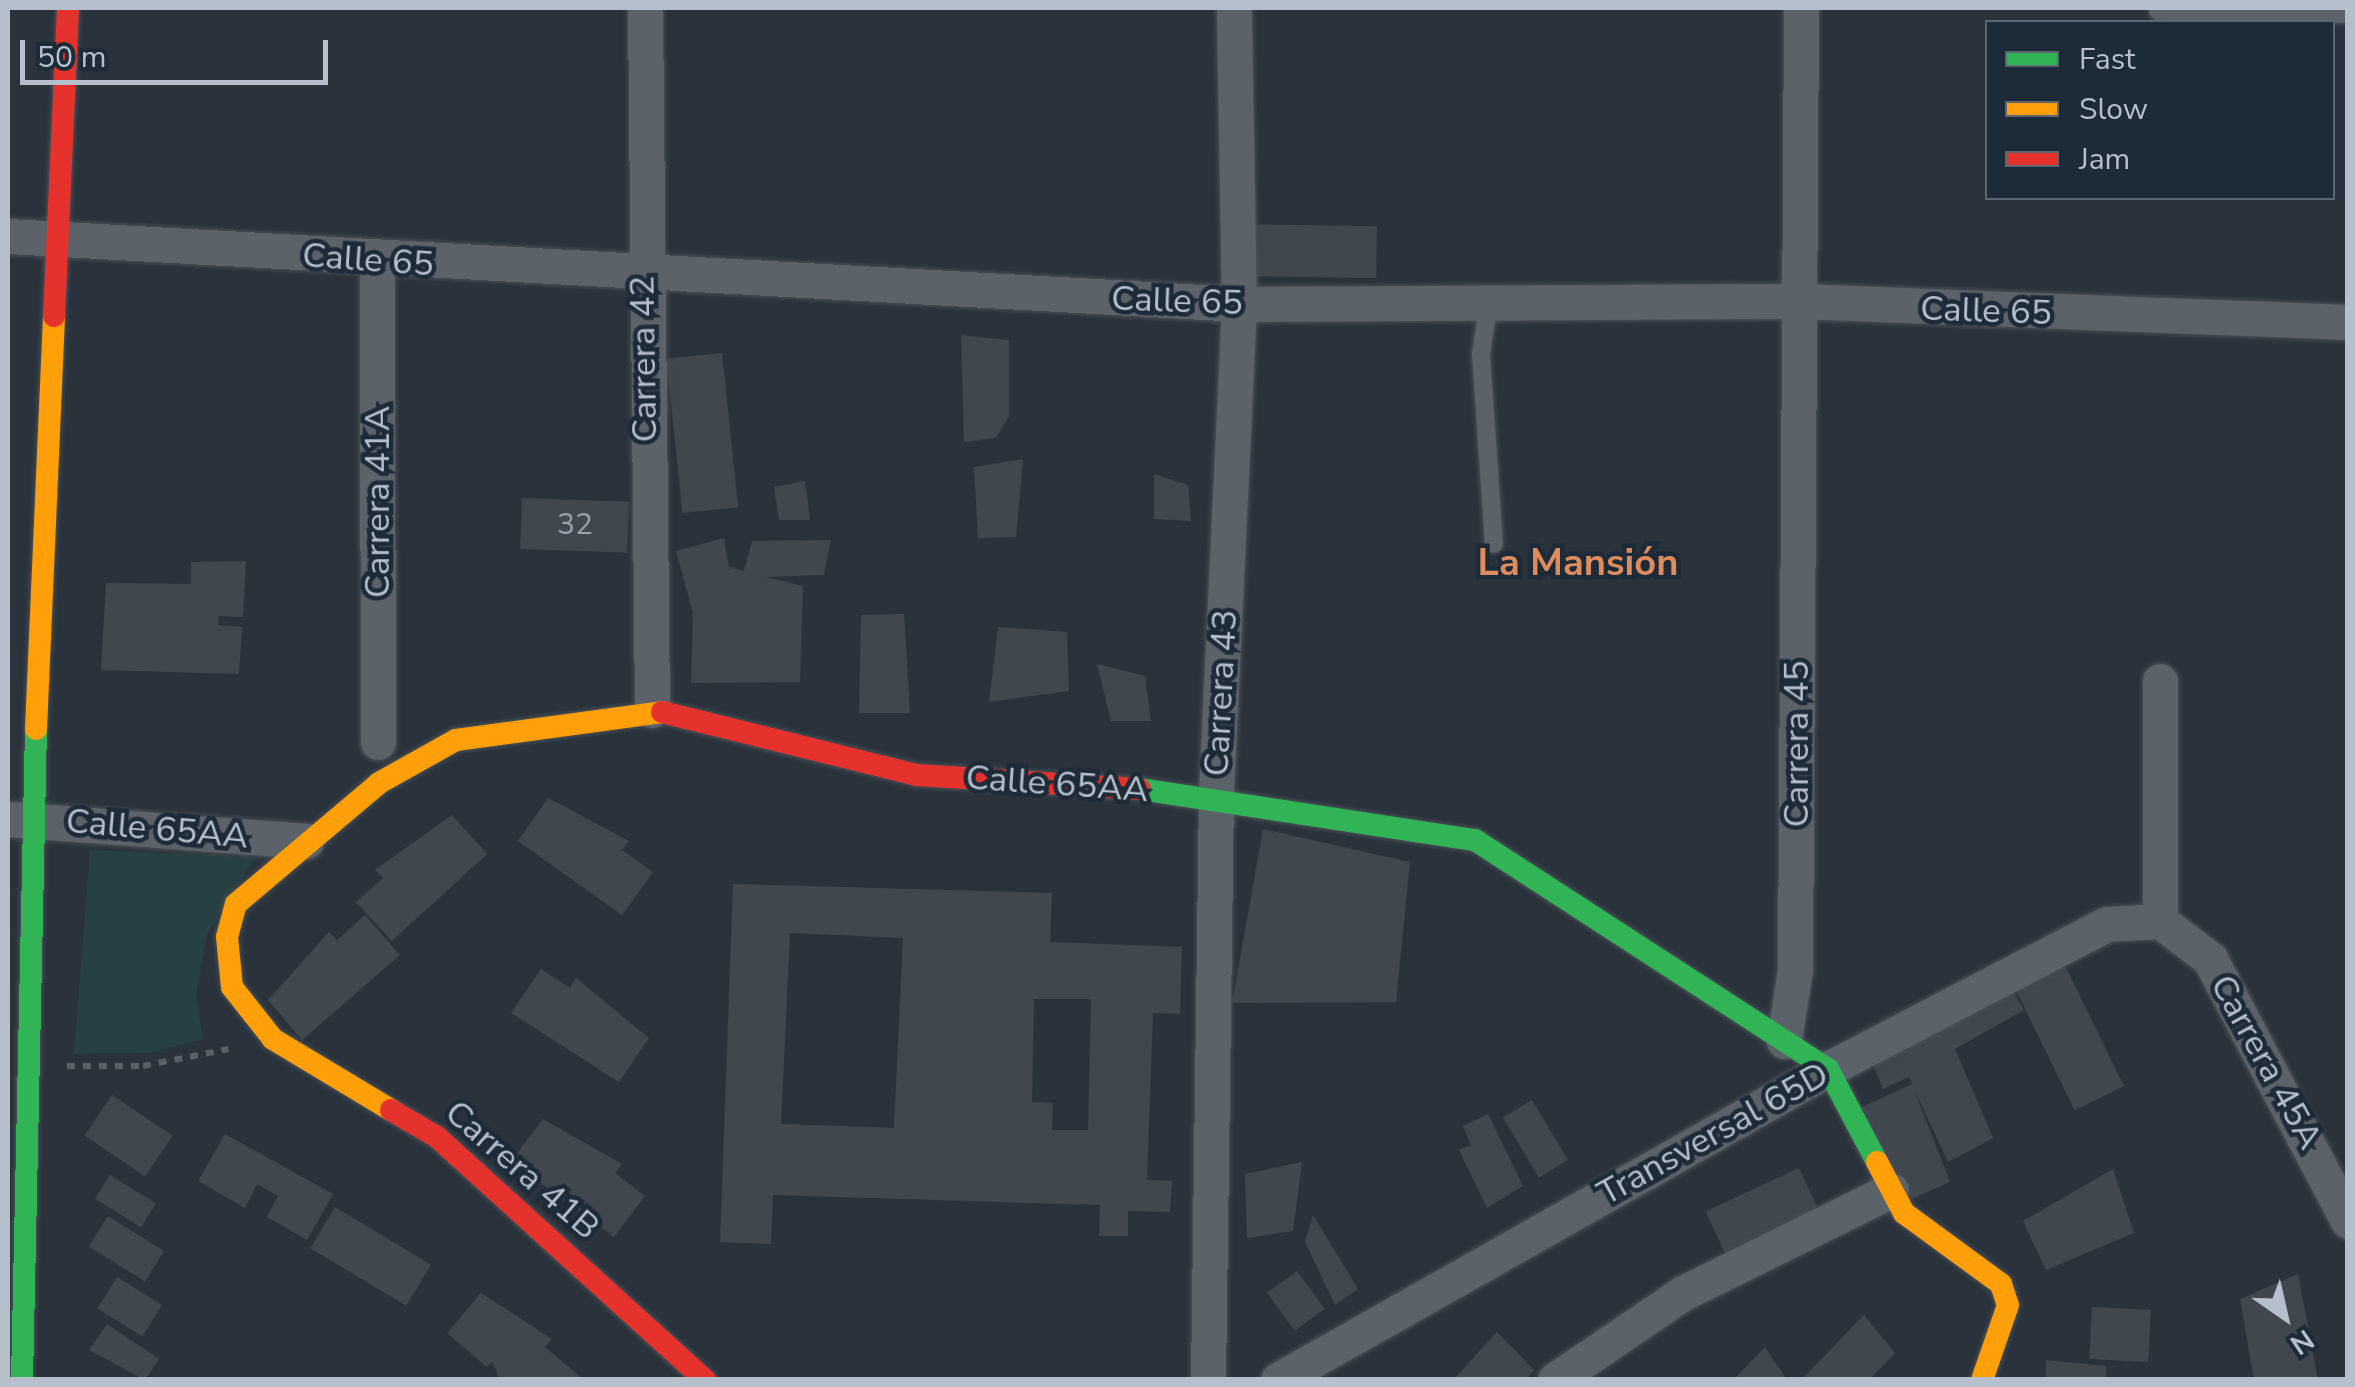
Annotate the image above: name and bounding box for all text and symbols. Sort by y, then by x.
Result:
scale bar [25,20,332,82]
legend [1985,20,2335,200]
text: 50 m [37,37,106,78]
text: Fast [2079,39,2136,80]
text: Slow [2079,89,2148,130]
text: Jam [2079,139,2130,180]
street label: Calle 65 [301,234,435,286]
street label: Carrera 42 [622,275,666,443]
street label: Calle 65 [1110,278,1244,324]
street label: Calle 65 [1919,288,2053,334]
street label: Carrera 41A [357,406,399,598]
house number: 32 [557,507,593,543]
district label: La Mansión [1478,540,1678,586]
street label: Carrera 43 [1196,609,1246,777]
street label: Carrera 45 [1776,661,1818,827]
street label: Calle 65AA [964,757,1150,811]
street label: Calle 65AA [64,800,250,858]
street label: Carrera 45A [2201,968,2331,1156]
street label: Transversal 65D [1590,1053,1836,1215]
street label: Carrera 41B [436,1092,608,1248]
north arrow [2235,1267,2335,1367]
text: N [2282,1320,2321,1363]

